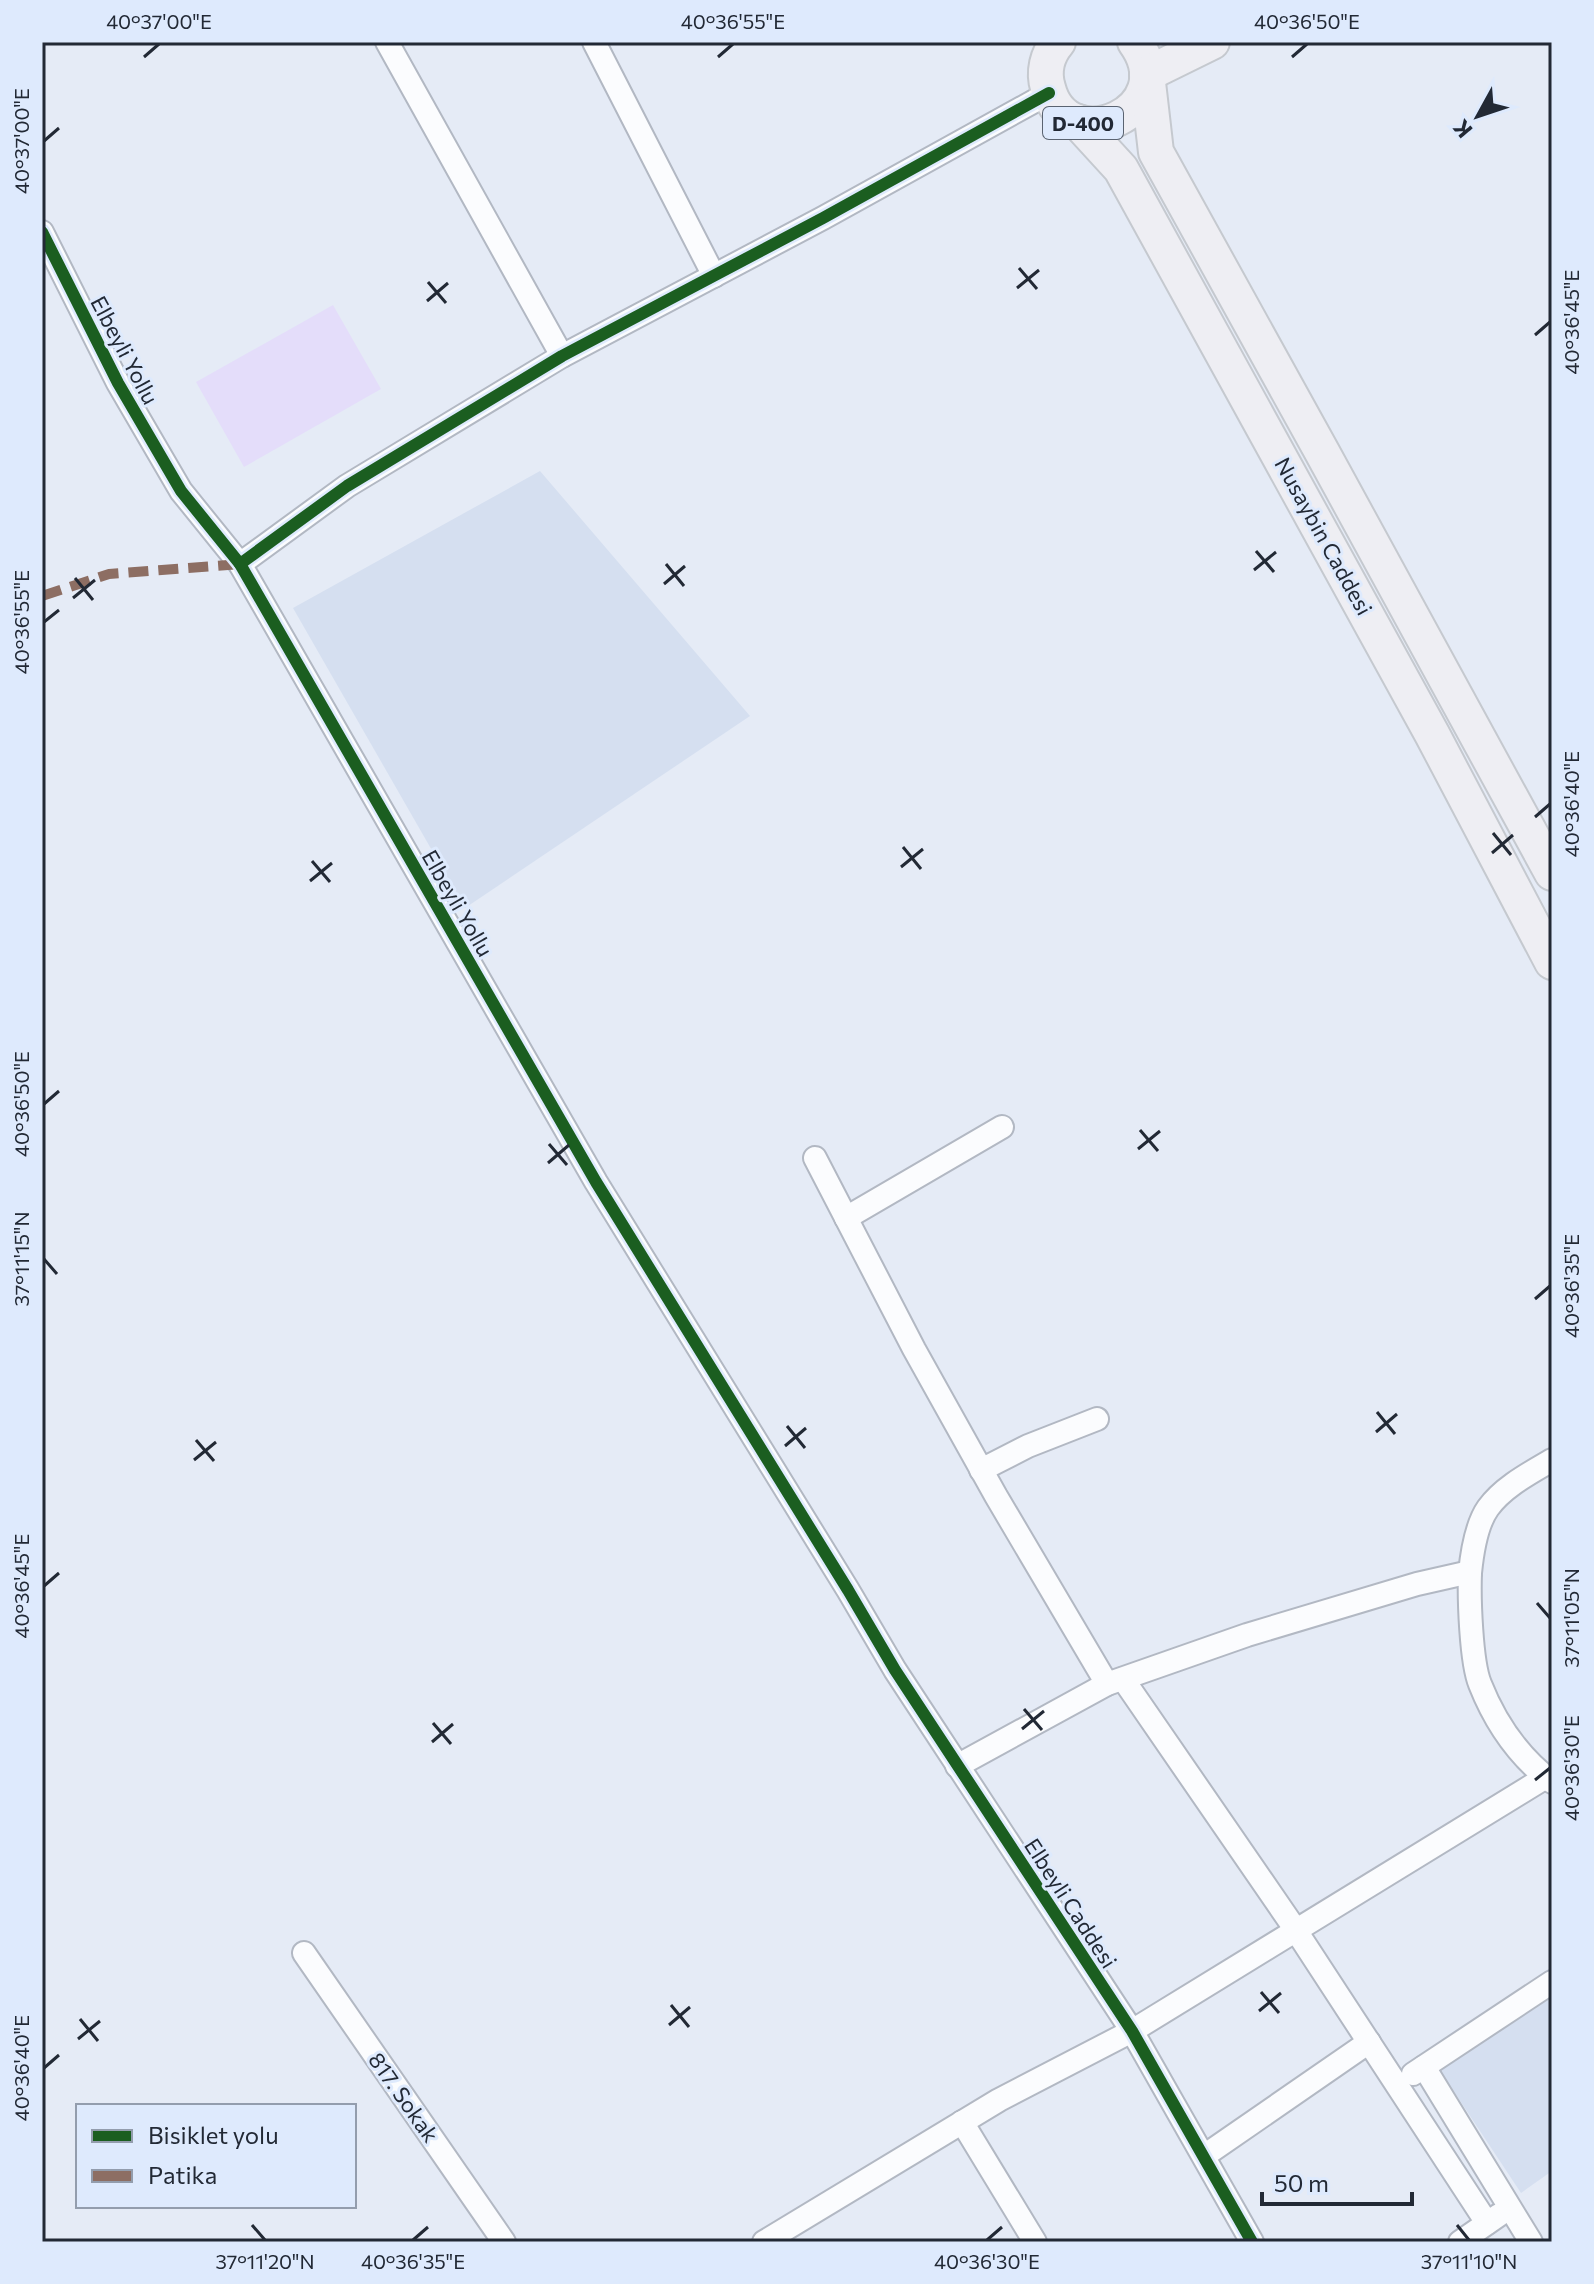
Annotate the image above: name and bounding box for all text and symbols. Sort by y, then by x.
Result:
text: 40°37'00"E [106,9,212,33]
text: 40°36'55"E [681,9,785,33]
text: 40°36'50"E [1254,9,1360,33]
north arrow [1438,76,1518,156]
text: 40°37'00"E [9,88,33,194]
road number: D-400 [1043,107,1123,139]
text: K [1447,115,1478,144]
text: 40°36'45"E [1559,270,1583,374]
street label: Elbeyli Yollu [85,291,165,409]
street label: Nusaybin Caddesi [1269,452,1379,620]
text: 40°36'55"E [9,570,33,674]
text: 40°36'40"E [1559,751,1583,857]
street label: Elbeyli Yollu [417,845,499,961]
text: 40°36'50"E [9,1051,33,1157]
text: 37°11'15"N [9,1211,33,1307]
text: 40°36'35"E [1559,1234,1583,1338]
text: 40°36'45"E [9,1534,33,1638]
text: 37°11'05"N [1559,1568,1583,1668]
text: 40°36'30"E [1559,1715,1583,1821]
street label: Elbeyli Caddesi [1019,1833,1123,1973]
text: 40°36'40"E [9,2015,33,2121]
street label: 817. Sokak [363,2047,445,2147]
legend [76,2104,356,2208]
text: Bisiklet yolu [148,2120,279,2149]
scale bar [1262,2156,1412,2206]
text: Patika [148,2160,217,2189]
text: 50 m [1274,2168,1329,2197]
text: 37°11'20"N [215,2249,315,2273]
text: 40°36'35"E [361,2249,465,2273]
text: 40°36'30"E [934,2249,1040,2273]
text: 37°11'10"N [1421,2249,1517,2273]

